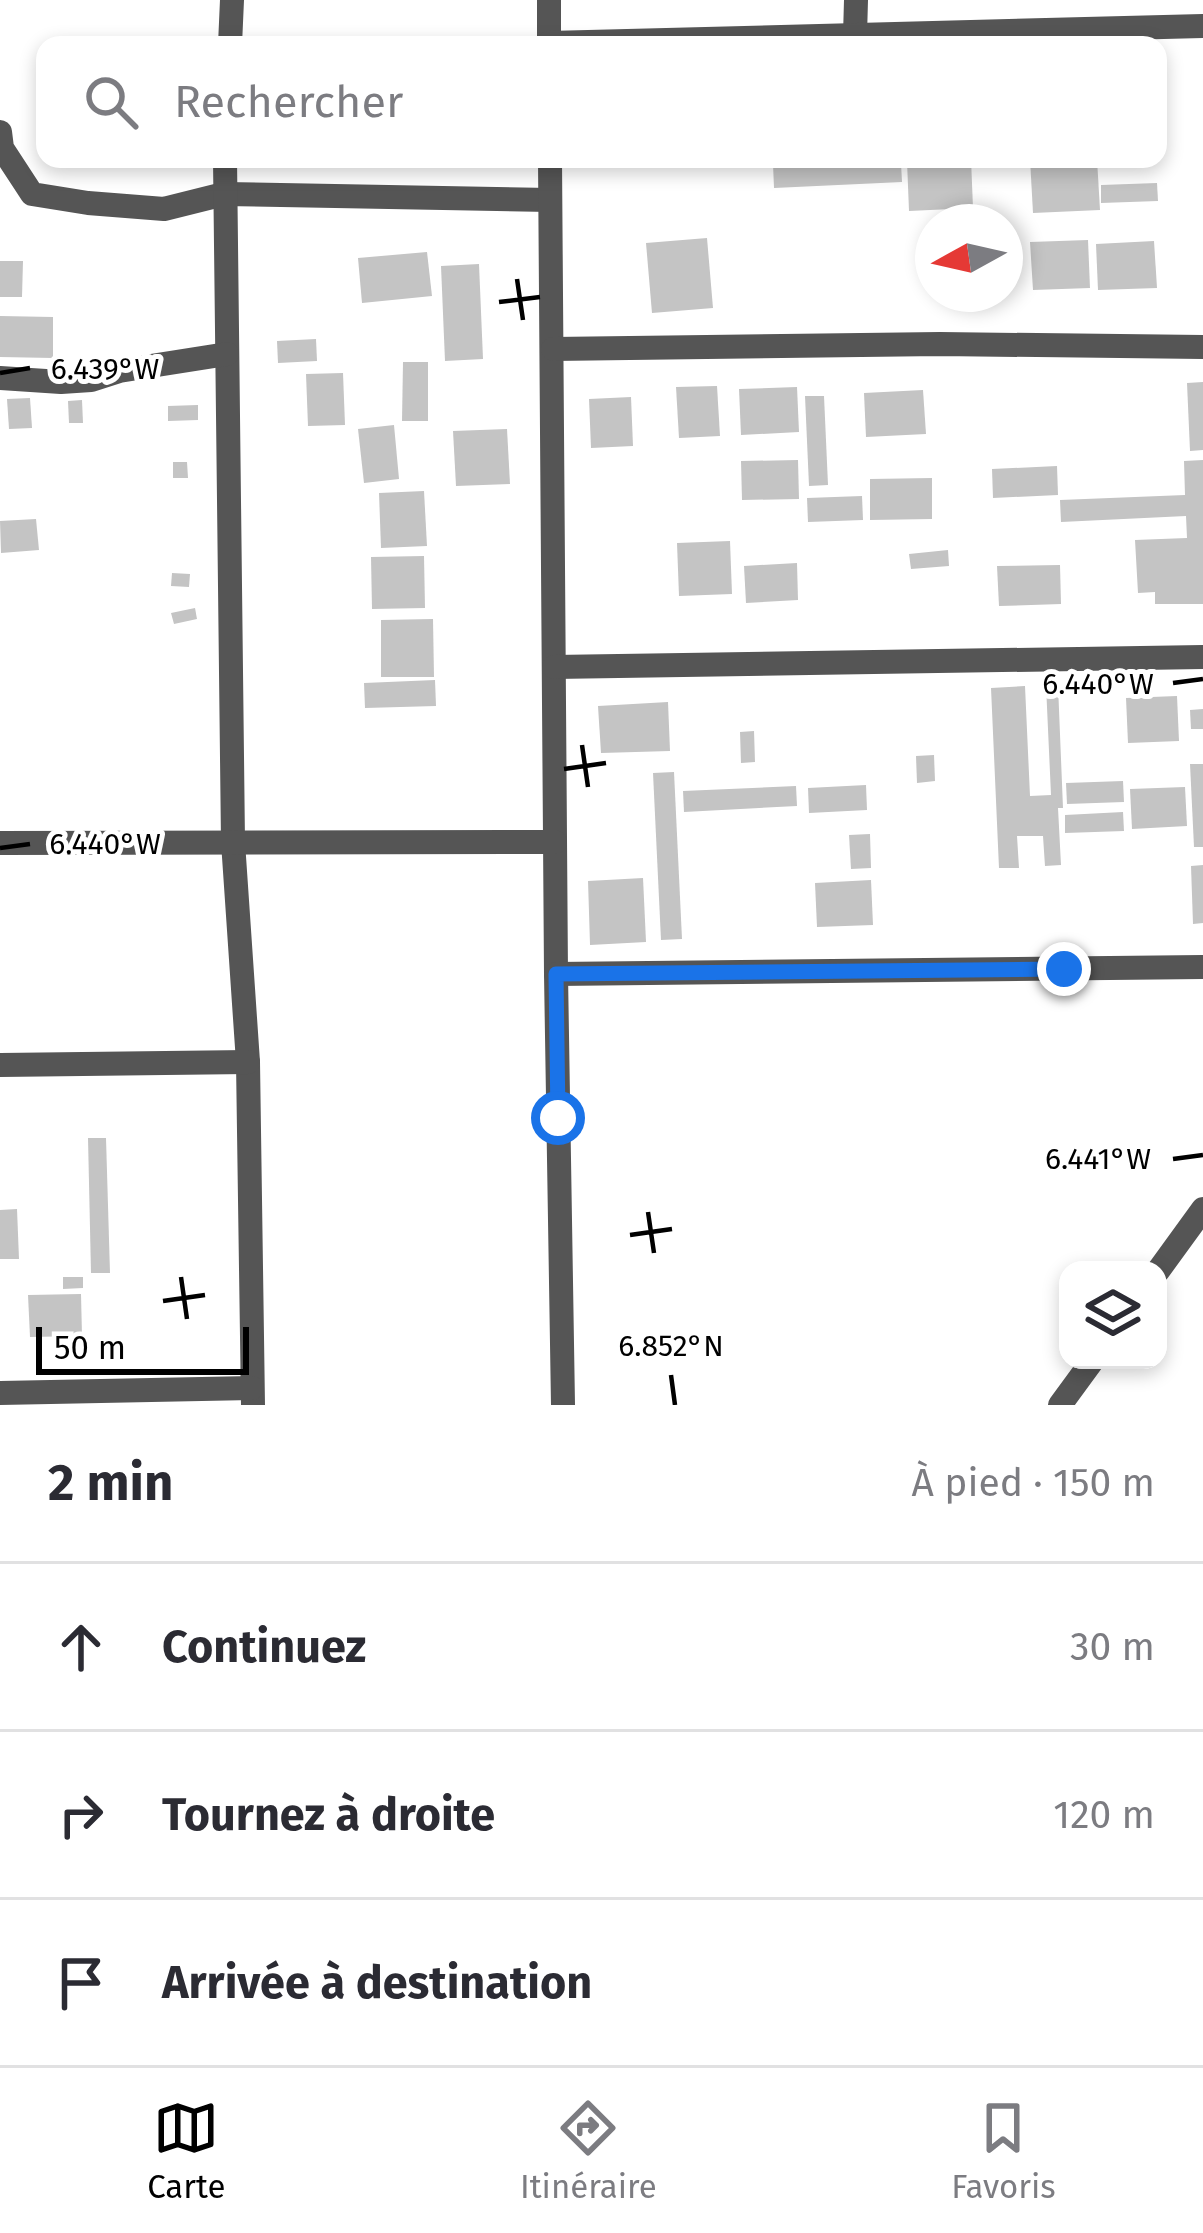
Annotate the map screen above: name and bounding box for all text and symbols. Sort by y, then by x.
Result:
search box [36,36,1167,168]
icon: search [78,69,144,135]
text: Rechercher [174,75,403,129]
north arrow [915,204,1023,312]
text: 6.439°W [51,351,159,387]
text: 6.440°W [1042,666,1154,702]
text: 6.440°W [49,826,161,862]
route end [1037,942,1091,996]
route start [531,1091,585,1145]
text: 6.441°W [1045,1141,1151,1177]
map controls [1059,1261,1167,1369]
button: layers [1059,1261,1167,1369]
scale bar [36,1321,249,1374]
text: 50 m [54,1328,126,1368]
text: 6.852°N [618,1328,724,1364]
text: 2 min [48,1452,173,1514]
text: À pied · 150 m [912,1460,1155,1506]
icon: ahead [48,1614,114,1680]
text: Continuez [162,1620,366,1674]
text: 30 m [1070,1624,1155,1670]
icon: right [48,1782,114,1848]
text: Tournez à droite [162,1788,495,1842]
text: 120 m [1053,1792,1155,1838]
icon: arrive [48,1950,114,2016]
text: Arrivée à destination [162,1956,592,2010]
tab: Carte [147,2095,225,2207]
tab: Itinéraire [520,2095,657,2207]
tab: Favoris [951,2095,1056,2207]

